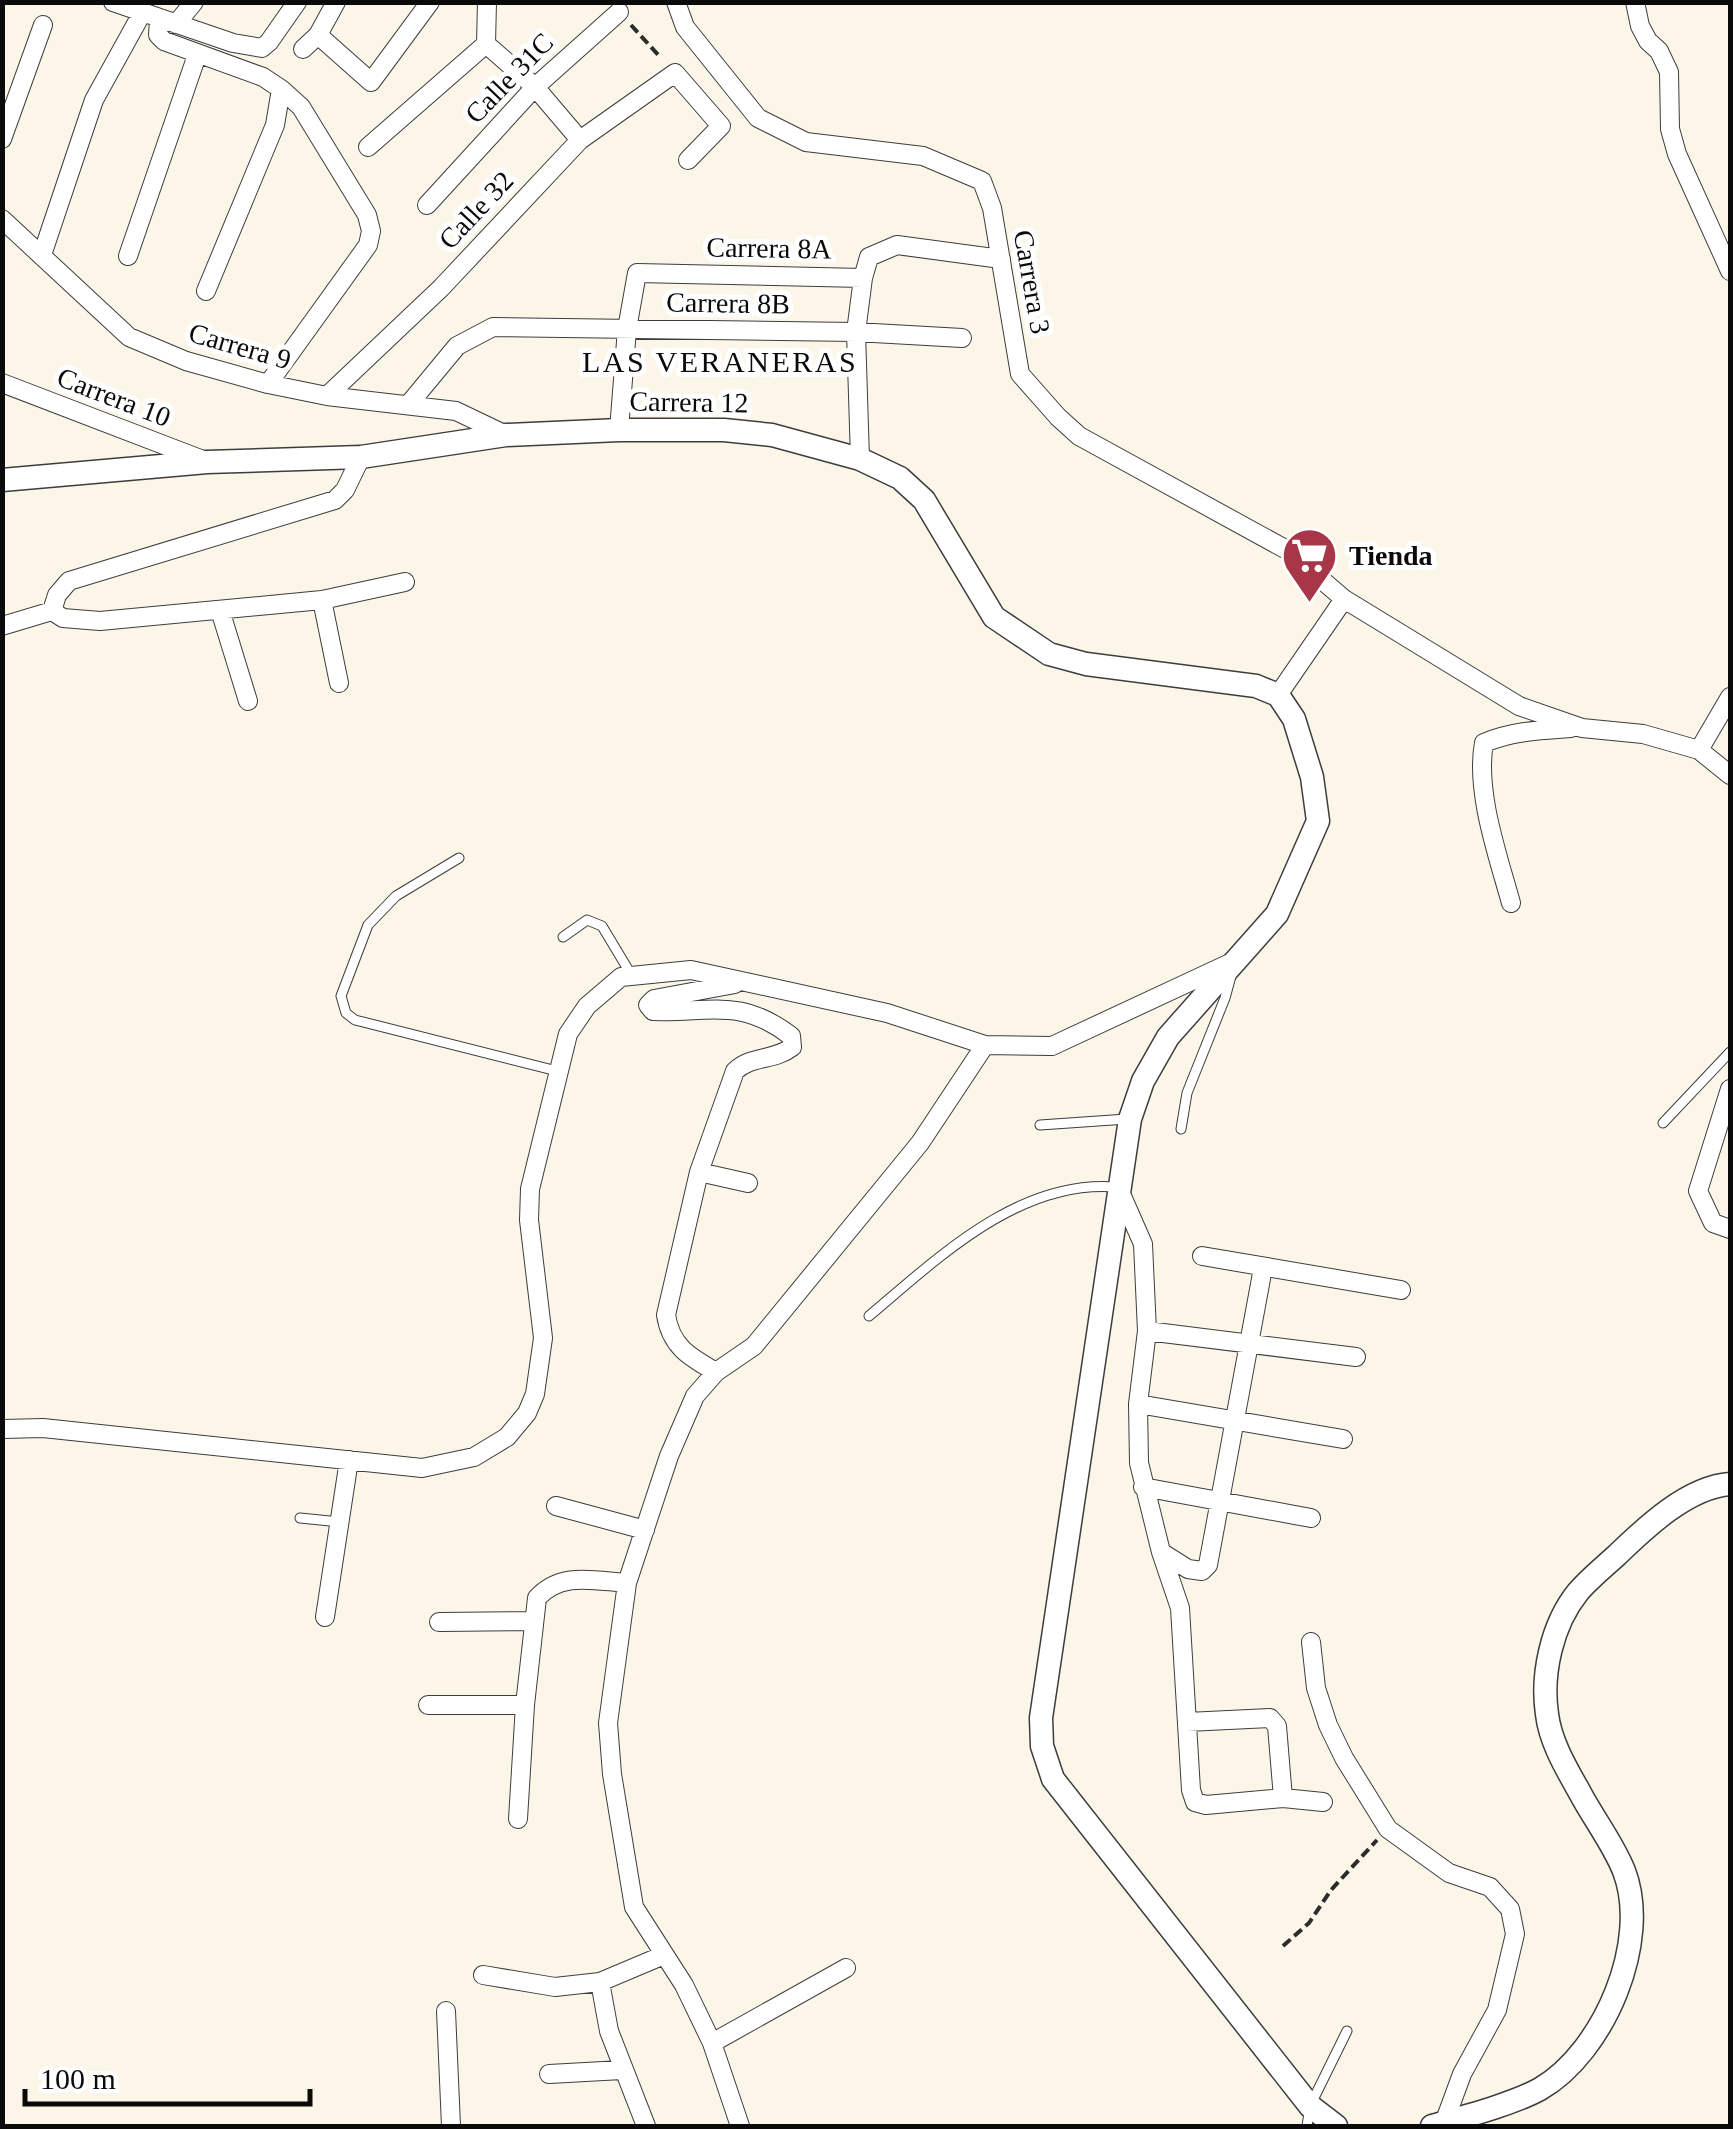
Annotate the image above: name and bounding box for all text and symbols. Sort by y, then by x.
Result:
street label: Calle 31C [459,27,559,129]
street label: Calle 32 [433,165,519,255]
street label: Carrera 3 [1008,228,1056,336]
street label: Carrera 8A [706,231,833,265]
street label: Carrera 8B [666,286,790,320]
street label: Carrera 9 [185,317,295,375]
district label: LAS VERANERAS [582,345,858,378]
street label: Carrera 10 [53,361,175,433]
street label: Carrera 12 [629,385,749,419]
supermarket icon: Tienda [1280,525,1340,604]
place label: Tienda [1349,540,1433,571]
scale bar [25,2044,310,2106]
text: 100 m [40,2062,116,2095]

